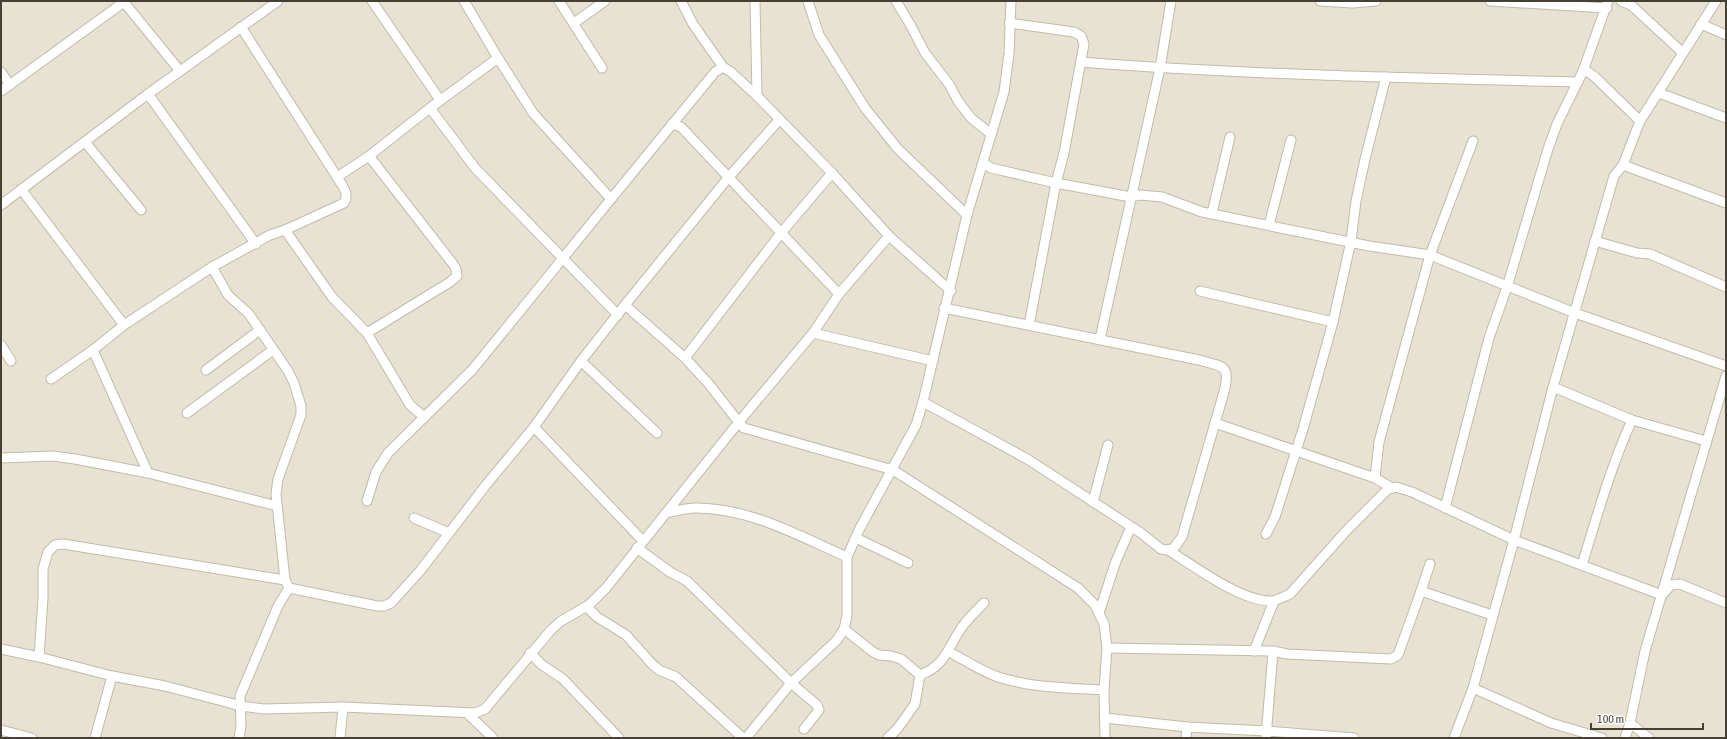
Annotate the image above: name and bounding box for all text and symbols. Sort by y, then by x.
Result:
scale bar [1591,705,1703,731]
text: 100 m [1597,712,1624,726]

